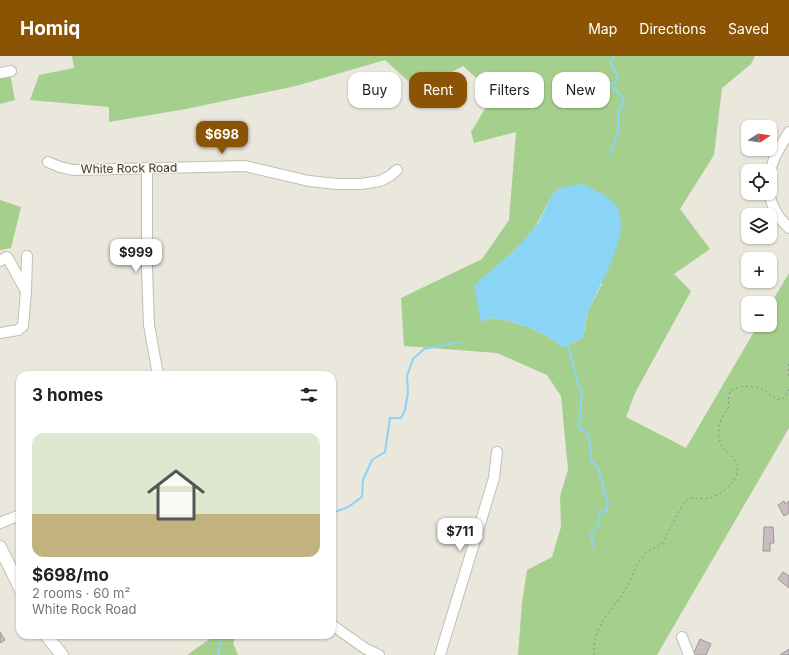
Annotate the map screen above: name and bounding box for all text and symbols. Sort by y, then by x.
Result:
text: Homiq [20,17,80,40]
text: Map [588,20,617,37]
text: Directions [639,20,706,37]
text: Saved [728,20,769,37]
chip: Buy [348,72,401,108]
chip: Rent [409,72,467,108]
chip: Filters [475,72,544,108]
chip: New [552,72,610,108]
north arrow [741,120,777,156]
map controls [741,120,777,332]
pin: $698 [198,121,246,155]
text: $698 [205,126,239,142]
street label: White Rock Road [81,160,177,176]
button: locate [741,164,777,200]
button: layers [741,208,777,244]
pin: $999 [112,239,160,273]
text: $999 [119,244,153,260]
button: + [741,252,777,288]
button: − [741,296,777,332]
icon: filters [298,384,320,406]
text: 3 homes [32,385,103,405]
icon: home [140,459,212,531]
pin: $711 [436,518,484,552]
text: $711 [446,523,474,539]
text: $698/mo [32,565,109,585]
text: 2 rooms · 60 m² [32,585,130,601]
text: White Rock Road [32,601,137,617]

